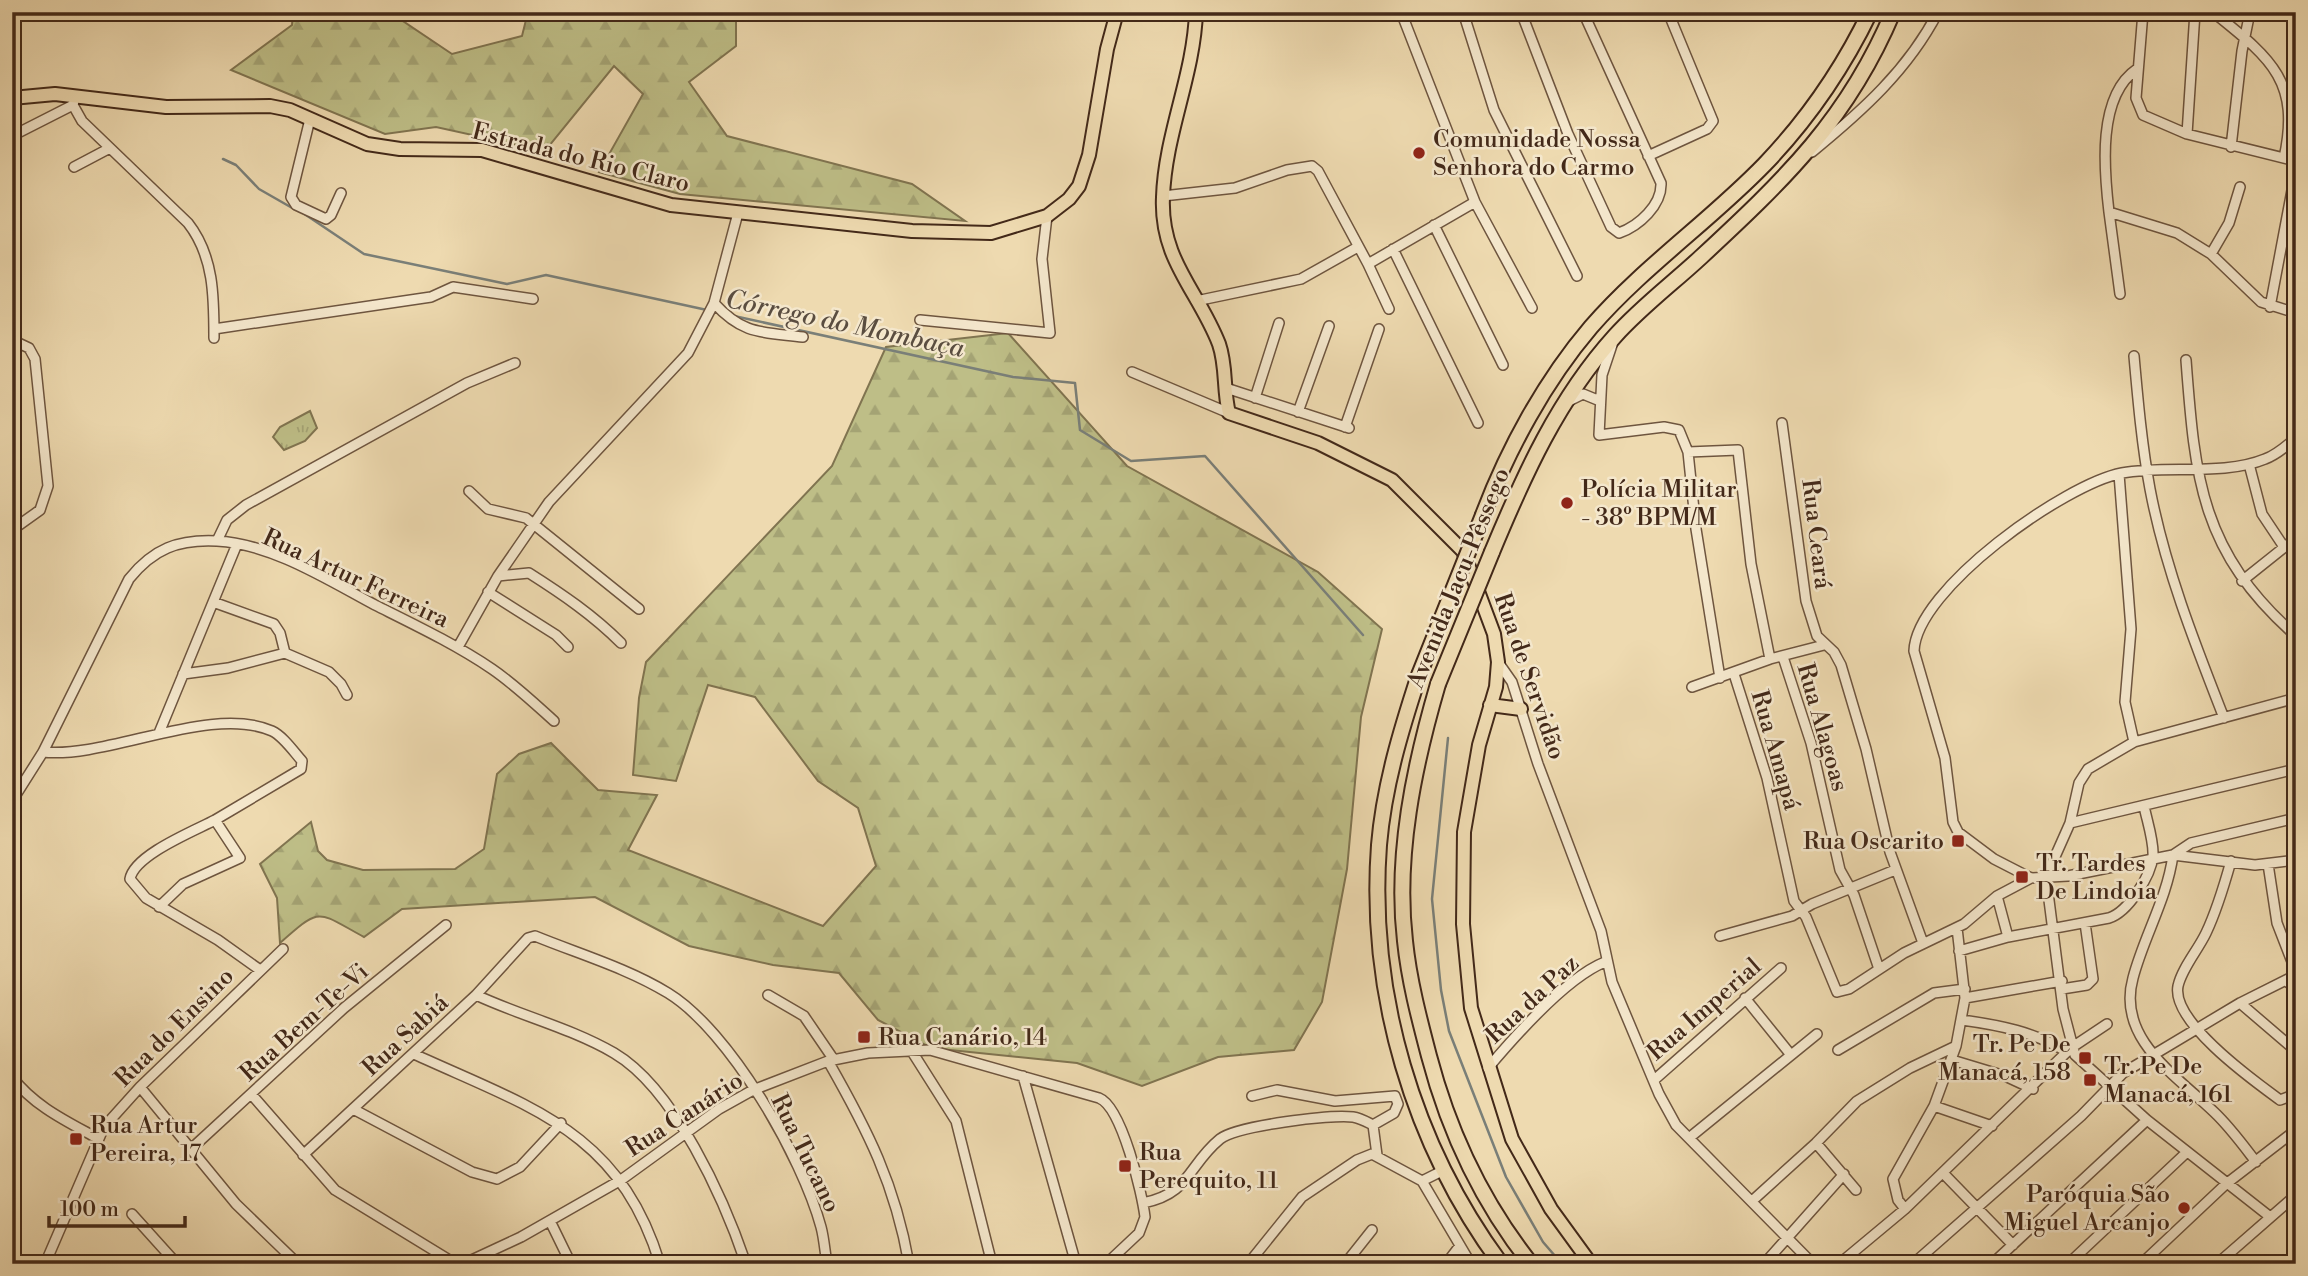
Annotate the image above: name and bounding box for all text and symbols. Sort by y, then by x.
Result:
street label: Estrada do Rio Claro [469,116,693,200]
place label: Comunidade Nossa Senhora do Carmo [1433,125,1641,183]
marker: Comunidade Nossa Senhora do Carmo [1411,145,1427,161]
water label: Córrego do Mombaça [723,283,968,365]
street label: Avenida Jacu-Pêssego [1401,464,1517,694]
place label: Polícia Militar - 38º BPM/M [1581,475,1737,533]
street label: Rua Ceará [1794,477,1838,592]
marker: Polícia Militar - 38º BPM/M [1559,495,1575,511]
street label: Rua Artur Ferreira [258,523,454,636]
street label: Rua de Servidão [1486,589,1572,764]
street label: Rua Alagoas [1789,660,1855,795]
street label: Rua Amapá [1744,687,1807,814]
place label: Rua Oscarito [1803,827,1944,857]
marker: Rua Oscarito [1950,833,1966,849]
place label: Tr. Tardes De Lindoia [2036,849,2158,907]
marker: Tr. Tardes De Lindoia [2014,869,2030,885]
street label: Rua da Paz [1480,949,1586,1051]
street label: Rua Imperial [1641,952,1768,1067]
street label: Rua Bem-Te-Vi [234,957,375,1088]
street label: Rua do Ensino [109,962,241,1094]
street label: Rua Sabiá [356,988,456,1083]
place label: Rua Canário, 14 [878,1023,1047,1053]
marker: Rua Canário, 14 [856,1029,872,1045]
place label: Tr. Pe De Manacá, 158 [1938,1030,2071,1088]
marker: Tr. Pe De Manacá, 158 [2077,1050,2093,1066]
place label: Tr. Pe De Manacá, 161 [2104,1052,2233,1110]
street label: Rua Canário [620,1066,749,1164]
marker: Tr. Pe De Manacá, 161 [2082,1072,2098,1088]
street label: Rua Tucano [764,1089,847,1218]
place label: Rua Artur Pereira, 17 [90,1111,201,1169]
marker: Rua Artur Pereira, 17 [68,1131,84,1147]
place label: Rua Perequito, 11 [1139,1138,1279,1196]
marker: Rua Perequito, 11 [1117,1158,1133,1174]
place label: Paróquia São Miguel Arcanjo [2004,1180,2170,1238]
scale bar [49,1185,186,1229]
text: 100 m [60,1197,119,1223]
marker: Paróquia São Miguel Arcanjo [2176,1200,2192,1216]

